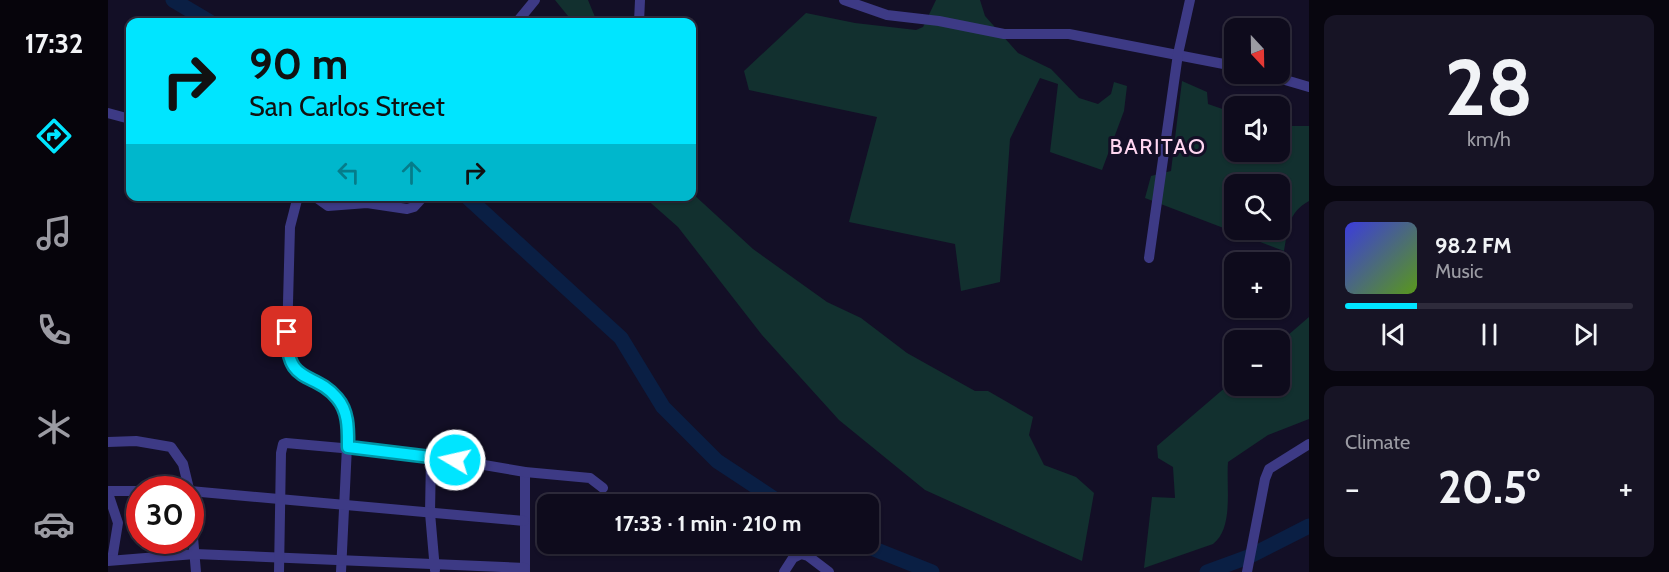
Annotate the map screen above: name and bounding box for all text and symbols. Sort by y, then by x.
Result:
north arrow [1224,18,1290,84]
map controls [1224,18,1290,396]
text: 17:32 [25,27,83,60]
text: 90 m [249,38,348,90]
text: 28 [1445,40,1533,135]
icon: right [150,42,228,120]
text: San Carlos Street [249,90,445,123]
button: sound [1224,96,1290,162]
icon: directions [33,115,75,157]
text: km/h [1467,127,1511,151]
district label: BARITAO [1110,133,1206,160]
icon: left [332,156,365,189]
icon: ahead [395,156,428,189]
icon: right [458,156,491,189]
button: search [1224,174,1290,240]
icon: music [33,212,75,254]
text: 98.2 FM [1435,232,1512,259]
button: + [1224,252,1290,318]
text: Music [1435,259,1483,283]
pin [261,306,312,357]
icon: phone [33,309,75,351]
icon: arrive [270,315,303,348]
icon: previous [1377,318,1410,351]
icon: pause [1473,318,1506,351]
icon: next [1569,318,1602,351]
button: − [1224,330,1290,396]
icon: climate [33,406,75,448]
position arrow [423,428,487,492]
text: Climate [1345,430,1410,454]
text: 20.5° [1438,460,1540,514]
text: − [1345,468,1360,508]
text: + [1618,468,1633,508]
speed limit sign: 30 [126,476,204,554]
icon: car [33,503,75,545]
text: 17:33 · 1 min · 210 m [615,510,801,537]

